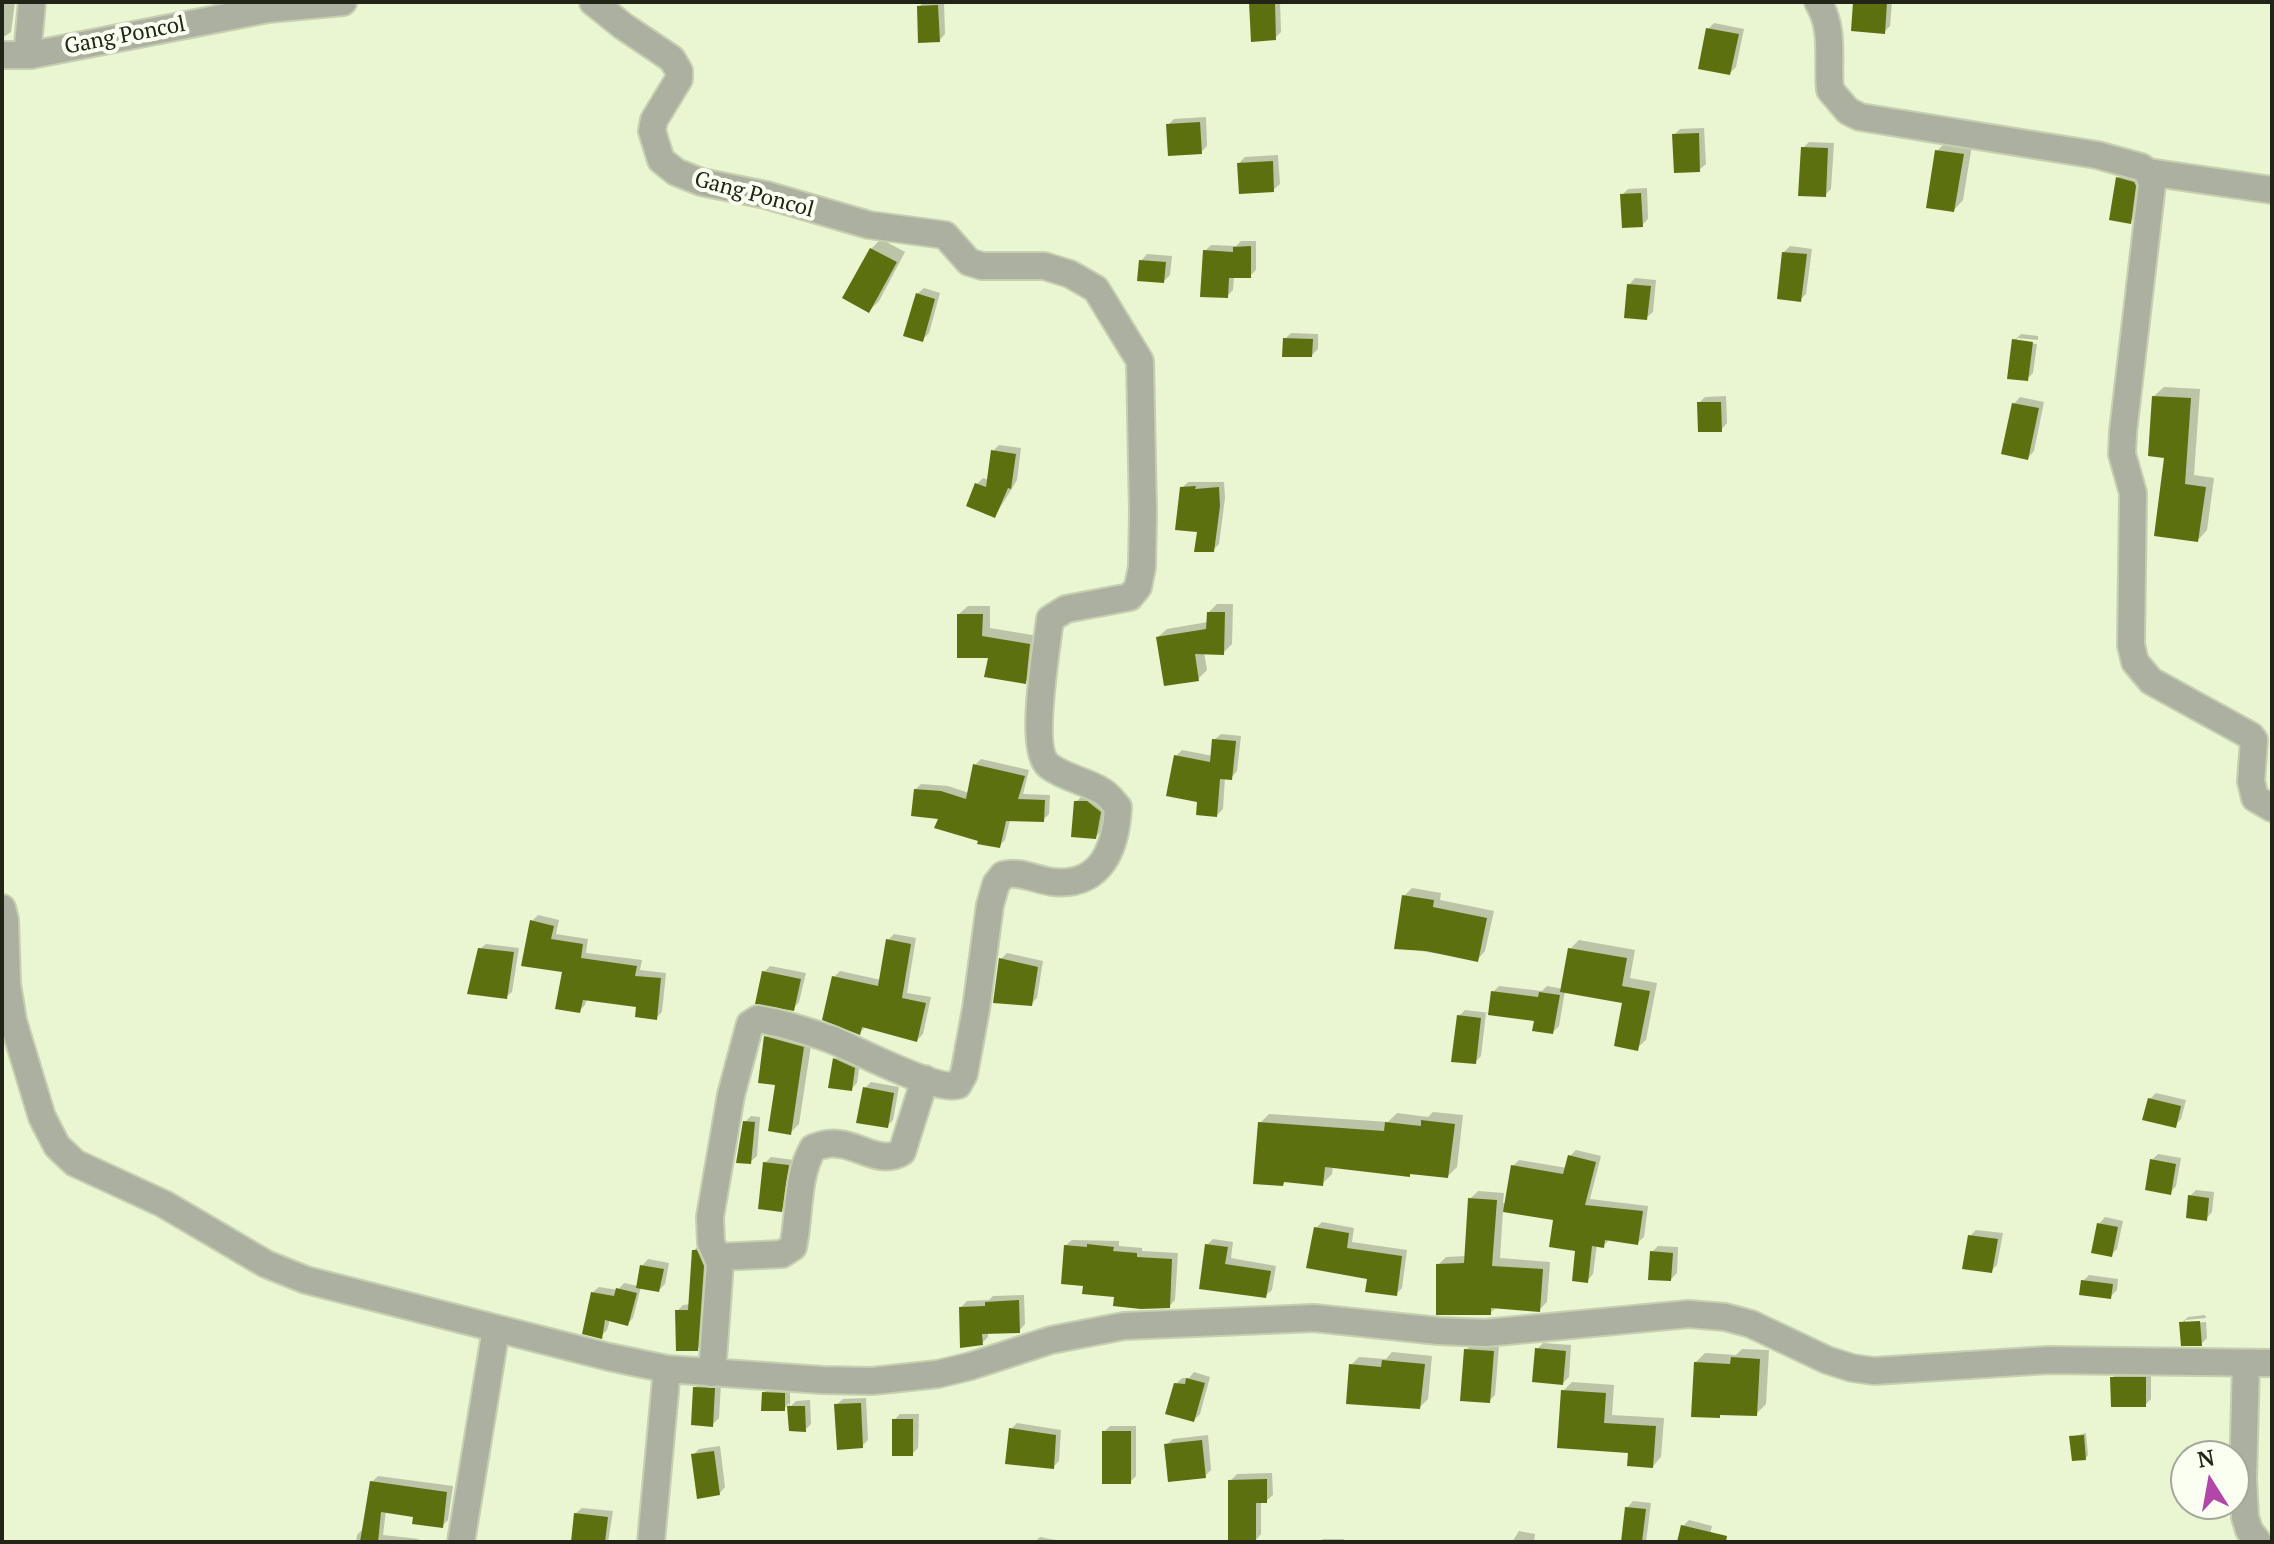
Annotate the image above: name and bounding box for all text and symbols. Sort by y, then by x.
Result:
street label: Gang Poncol [62,11,188,61]
street label: Gang Poncol [691,166,817,224]
north arrow [2170,1440,2250,1520]
text: N [2195,1442,2217,1474]

